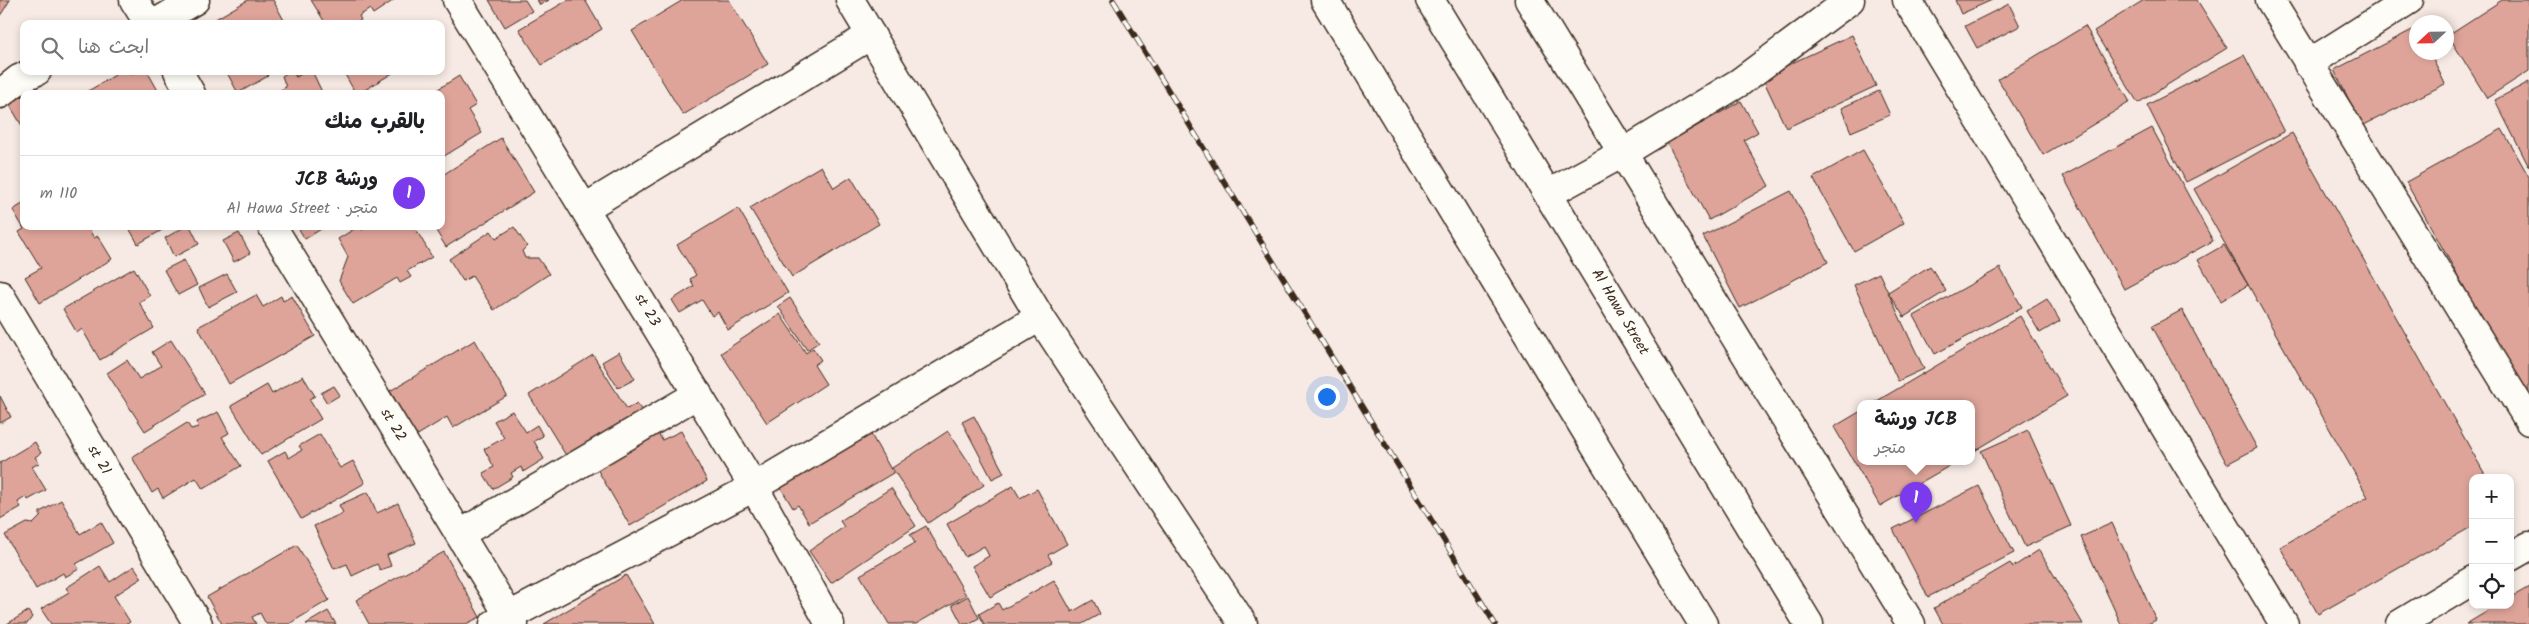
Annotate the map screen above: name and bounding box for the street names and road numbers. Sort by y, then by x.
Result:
street label: Al Hawa Street [1585,264,1655,360]
street label: st 23 [628,289,667,332]
street label: st 22 [374,404,412,446]
street label: st 21 [81,440,118,480]

